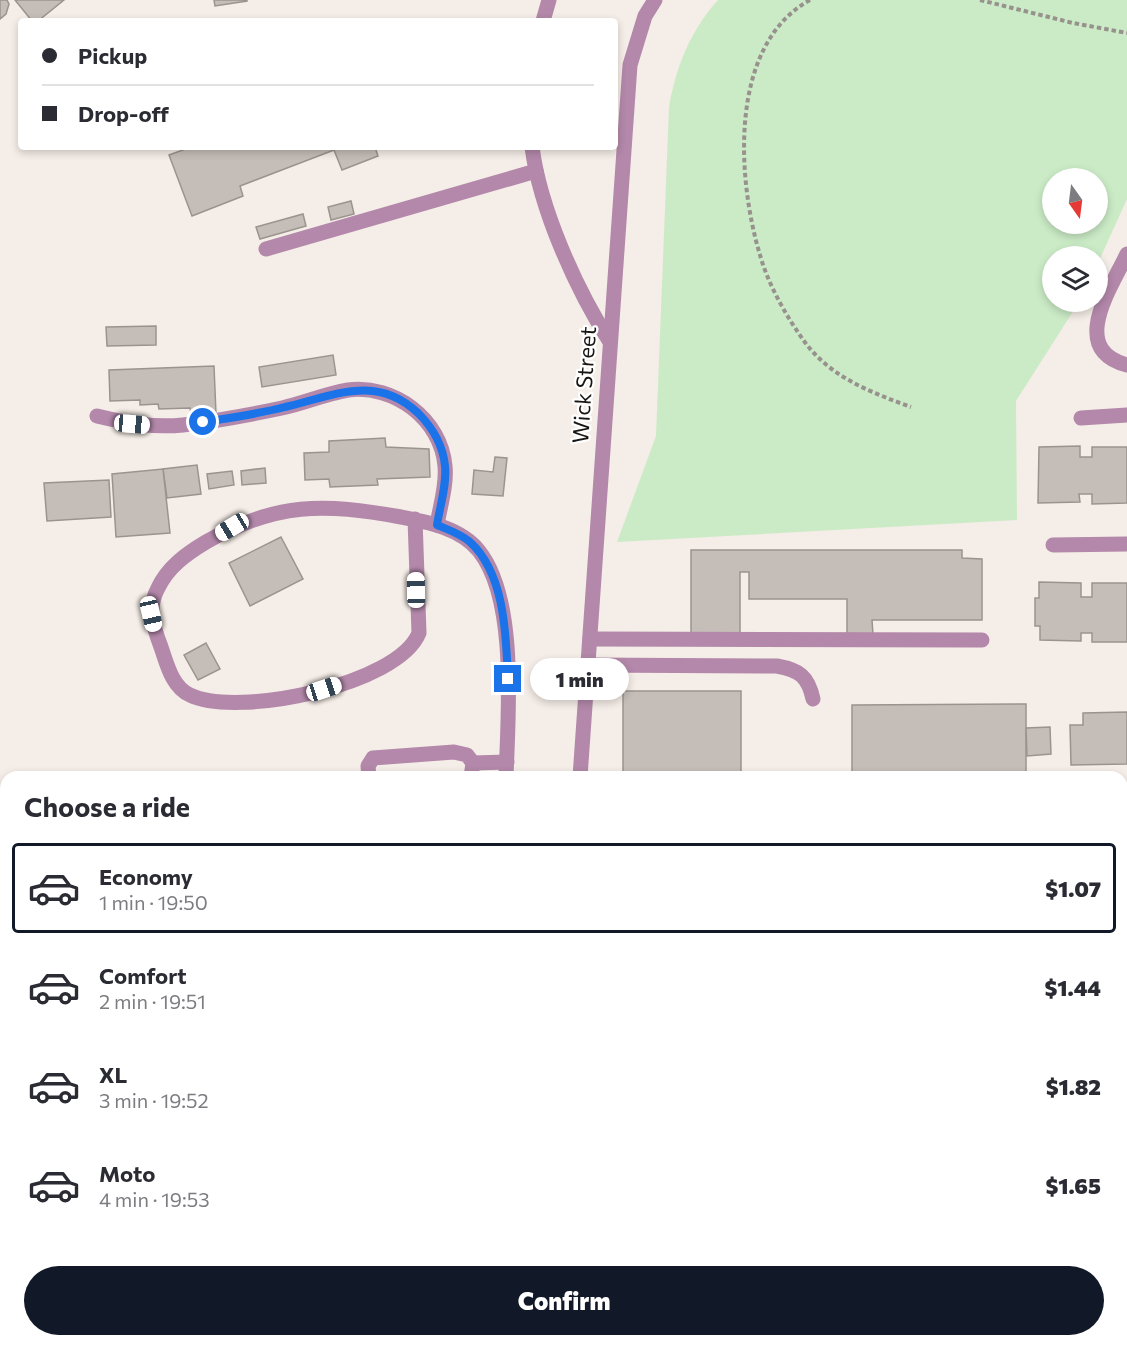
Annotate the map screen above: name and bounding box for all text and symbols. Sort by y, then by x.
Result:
text: Pickup [78,42,147,69]
text: Drop-off [78,100,169,127]
north arrow [1042,168,1108,234]
map controls [1042,168,1108,312]
button: layers [1042,246,1108,312]
street label: Wick Street [566,326,601,444]
route start [189,408,216,435]
car [113,413,151,435]
car [212,510,252,544]
car [407,572,425,608]
car [138,594,164,634]
callout: 1 min [529,658,628,700]
route end [494,665,521,692]
text: 1 min [555,667,604,691]
car [304,675,344,703]
text: Choose a ride [24,790,190,823]
icon: car [27,861,81,915]
text: Economy [99,863,193,890]
text: $1.07 [1045,875,1101,902]
text: 1 min · 19:50 [99,890,208,914]
icon: car [27,960,81,1014]
text: Comfort [99,962,187,989]
text: $1.44 [1045,974,1101,1001]
text: 2 min · 19:51 [99,989,206,1013]
icon: car [27,1059,81,1113]
text: XL [99,1061,127,1088]
text: $1.82 [1046,1073,1101,1100]
text: 3 min · 19:52 [99,1088,209,1112]
icon: car [27,1158,81,1212]
text: Moto [99,1160,155,1187]
text: $1.65 [1045,1172,1101,1199]
text: 4 min · 19:53 [99,1187,210,1211]
button: Confirm [24,1266,1104,1335]

